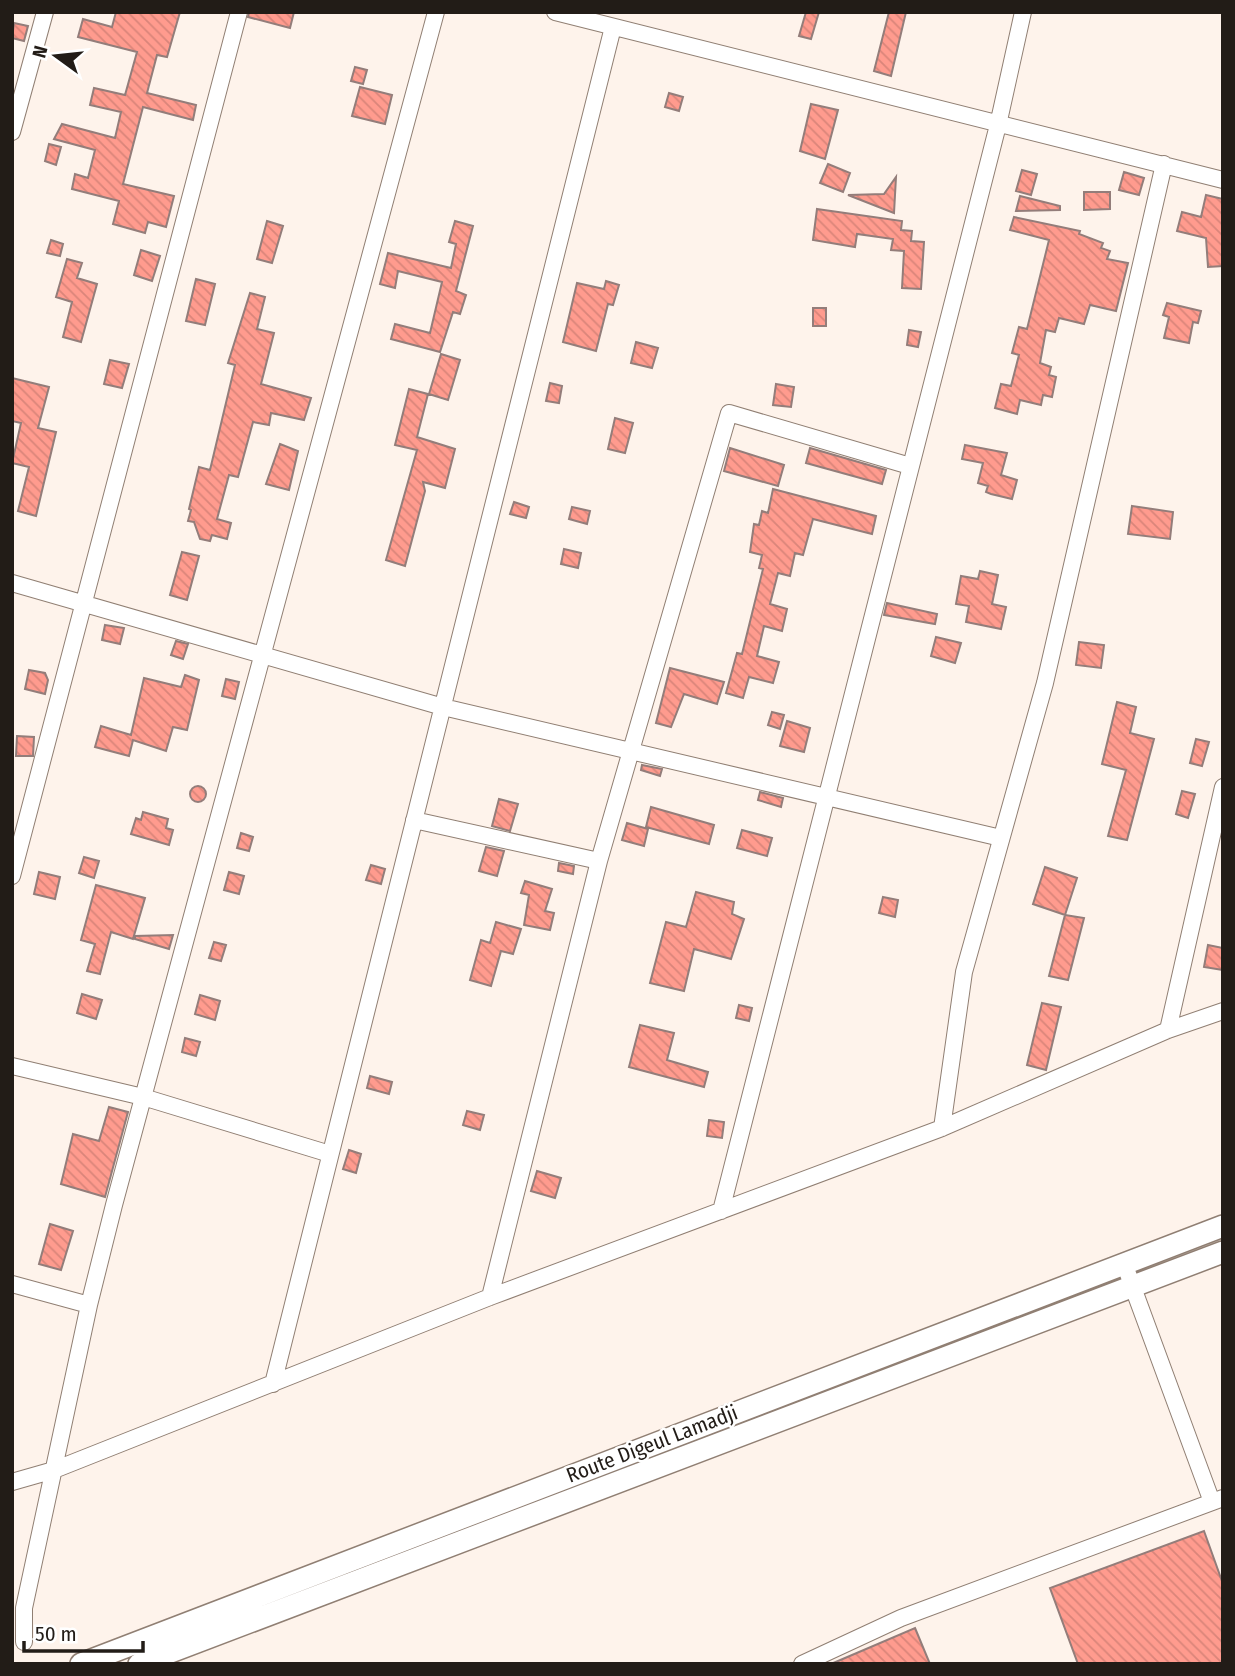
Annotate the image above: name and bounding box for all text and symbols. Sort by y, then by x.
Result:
north arrow [21,21,91,91]
text: N [27,43,53,60]
street label: Route Digeul Lamadji [563,1399,741,1489]
scale bar [24,1610,144,1654]
text: 50 m [35,1621,77,1647]

